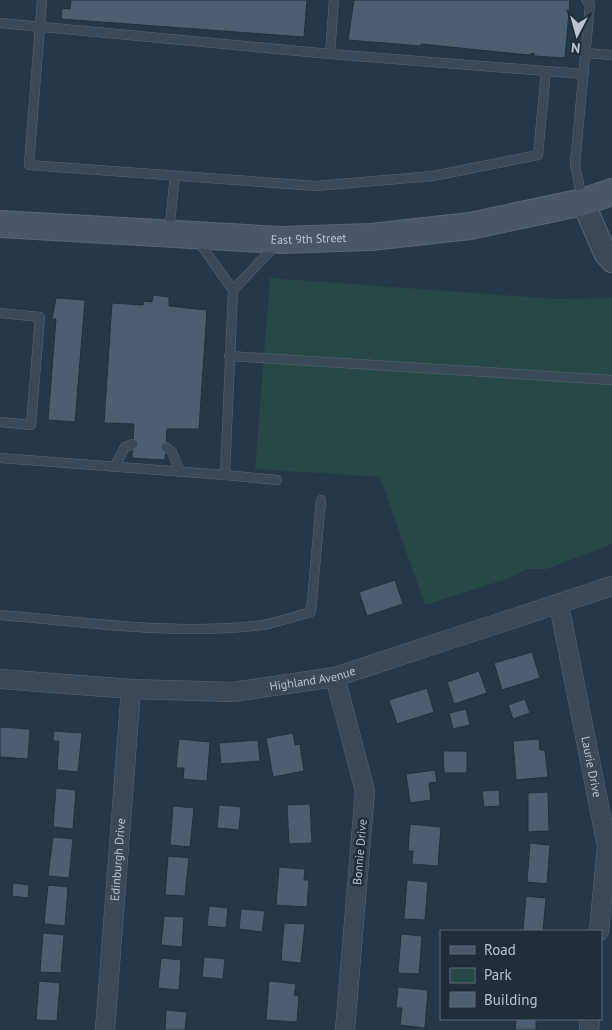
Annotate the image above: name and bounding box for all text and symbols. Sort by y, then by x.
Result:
north arrow [552,10,602,60]
text: N [570,38,581,57]
street label: East 9th Street [270,230,347,247]
street label: Highland Avenue [268,663,357,694]
street label: Laurie Drive [578,735,605,799]
street label: Edinburgh Drive [107,818,128,901]
street label: Bonnie Drive [349,818,370,885]
legend [440,930,602,1020]
text: Road [484,940,516,959]
text: Park [484,965,512,984]
text: Building [484,990,538,1009]

